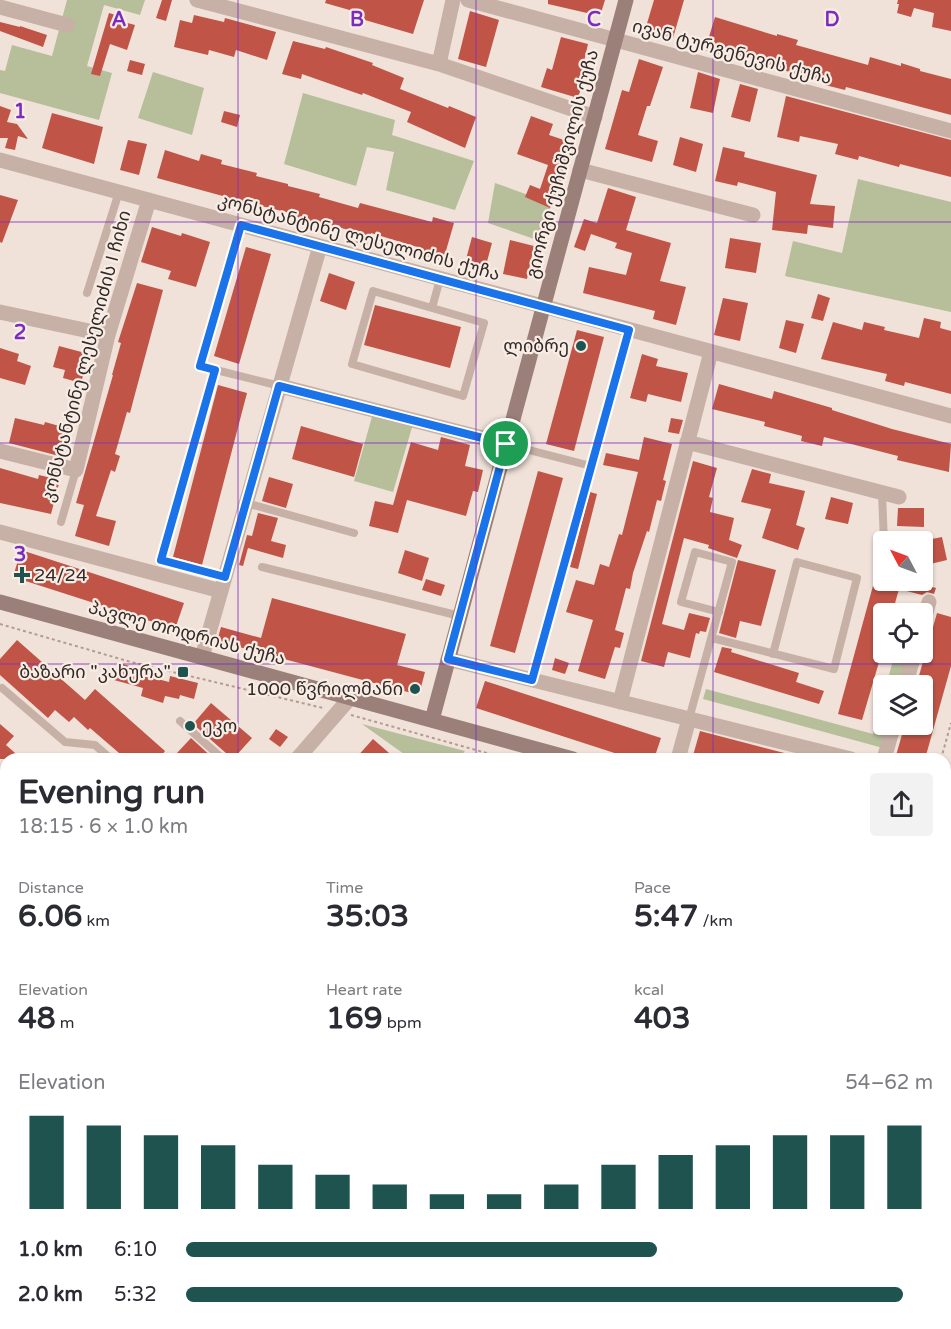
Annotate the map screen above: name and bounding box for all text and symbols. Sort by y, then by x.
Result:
text: A [112,8,127,32]
text: B [350,8,364,32]
text: C [587,8,601,32]
text: D [824,8,840,32]
street label: ივან ტურგენევის ქუჩა [630,15,834,89]
street label: გიორგი ქუჩიშვილის ქუჩა [521,47,603,281]
text: 1 [14,100,26,124]
street label: კონსტანტინე ლესელიძის ქუჩა [216,189,502,285]
street label: კონსტანტინე ლესელიძის I ჩიხი [36,208,136,504]
text: 2 [14,321,26,345]
place label: ლიბრე [503,335,569,357]
marker: ლიბრე [574,339,588,353]
pin [480,418,531,469]
icon: arrive [489,427,522,460]
north arrow [873,531,933,591]
map controls [873,531,933,735]
text: 3 [14,543,26,567]
place label: 24/24 [34,564,87,586]
marker: 24/24 [15,568,29,582]
street label: პავლე თოდრიას ქუჩა [86,596,288,670]
button: locate [873,603,933,663]
place label: ბაზარი "კახურა" [19,661,171,683]
marker: ბაზარი "კახურა" [176,665,190,679]
button: layers [873,675,933,735]
place label: 1000 წვრილმანი [246,678,403,700]
marker: 1000 წვრილმანი [408,682,422,696]
place label: ეკო [202,715,237,737]
marker: ეკო [183,719,197,733]
text: Evening run [18,773,205,812]
button: share [870,773,933,836]
text: 18:15 · 6 × 1.0 km [18,815,188,839]
text: Distance [18,878,84,898]
text: Time [326,878,363,898]
text: Pace [634,878,671,898]
text: 6.06 [18,898,82,935]
text: 35:03 [326,898,409,935]
text: 5:47 [634,898,698,935]
text: km [82,911,110,931]
text: /km [698,911,733,931]
text: Elevation [18,980,88,1000]
text: Heart rate [326,980,402,1000]
text: kcal [634,980,664,1000]
text: 48 [18,1000,56,1037]
text: 169 [326,1000,383,1037]
text: 403 [634,1000,691,1037]
text: m [56,1013,75,1033]
text: bpm [383,1013,422,1033]
text: Elevation [18,1071,105,1095]
text: 54–62 m [845,1071,933,1095]
text: 1.0 km [18,1238,83,1262]
text: 6:10 [114,1238,157,1262]
text: 2.0 km [18,1283,83,1307]
text: 5:32 [114,1283,157,1307]

